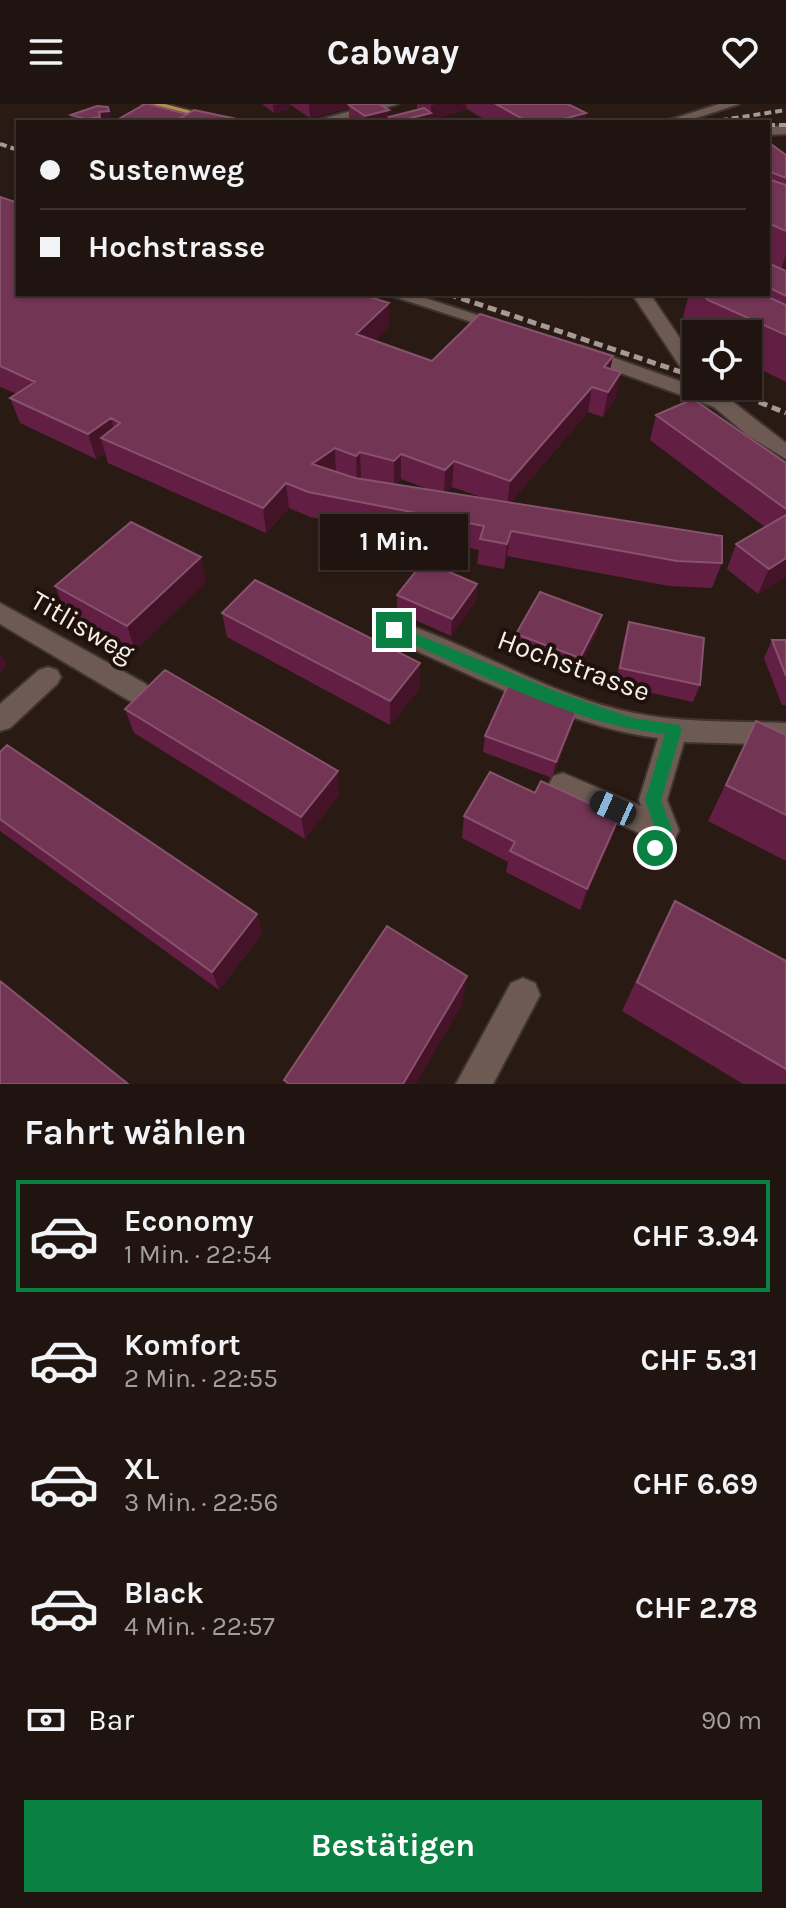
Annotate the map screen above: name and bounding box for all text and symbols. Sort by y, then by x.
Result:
icon: menu [24,30,68,74]
icon: heart [718,30,762,74]
text: Cabway [327,31,459,73]
text: Sustenweg [88,152,244,188]
text: Hochstrasse [88,229,265,265]
map controls [682,320,762,400]
button: locate [682,320,762,400]
callout: 1 Min. [320,514,468,570]
text: 1 Min. [360,526,428,557]
street label: Titlisweg [25,584,141,669]
route end [376,612,412,648]
street label: Hochstrasse [493,623,655,708]
car [586,787,640,829]
route start [637,830,673,866]
text: Fahrt wählen [24,1111,247,1153]
icon: car [28,1200,100,1272]
text: Economy [124,1203,254,1239]
text: CHF 3.94 [633,1218,758,1254]
text: 1 Min. · 22:54 [124,1239,271,1270]
icon: car [28,1324,100,1396]
text: Komfort [124,1327,241,1363]
text: CHF 5.31 [641,1342,758,1378]
text: 2 Min. · 22:55 [124,1363,278,1394]
icon: car [28,1448,100,1520]
text: XL [124,1451,159,1487]
text: CHF 6.69 [633,1466,758,1502]
text: 3 Min. · 22:56 [124,1487,278,1518]
icon: car [28,1572,100,1644]
text: Black [124,1575,204,1611]
text: CHF 2.78 [635,1590,758,1626]
text: 4 Min. · 22:57 [124,1611,275,1642]
icon: cash [24,1698,68,1742]
text: Bar [88,1702,134,1738]
text: 90 m [701,1705,762,1736]
button: Bestätigen [24,1800,762,1892]

